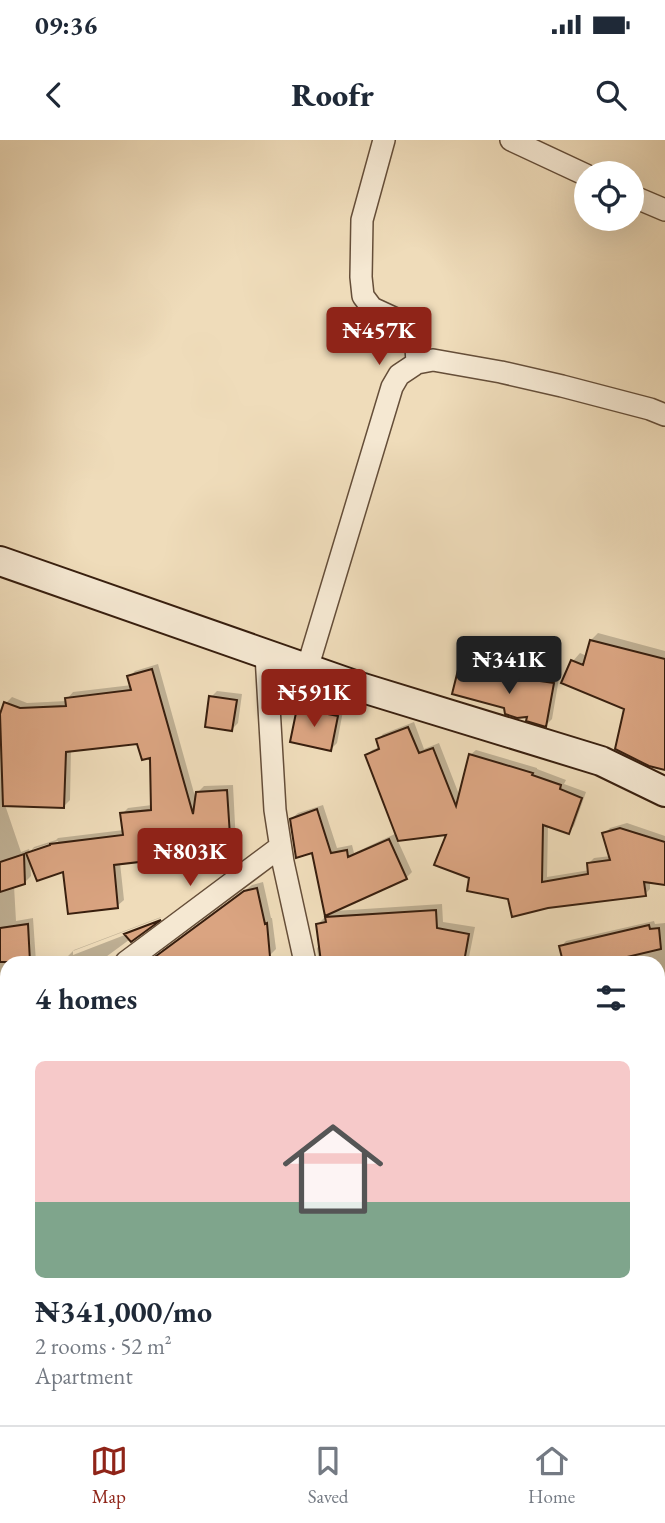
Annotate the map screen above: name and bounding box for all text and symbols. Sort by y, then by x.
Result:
text: 09:36 [35,8,97,42]
text: Roofr [291,74,374,116]
icon: back [35,76,73,114]
icon: search [592,76,630,114]
map controls [574,161,644,231]
button: locate [574,161,644,231]
pin: ₦457K [330,308,428,367]
text: ₦457K [342,315,416,345]
pin: ₦341K [460,636,558,696]
text: ₦341K [472,644,546,674]
pin: ₦591K [265,670,363,729]
text: ₦591K [277,677,351,707]
pin: ₦803K [141,828,239,888]
text: ₦803K [153,836,227,866]
text: 4 homes [35,979,137,1018]
icon: filters [592,979,630,1017]
icon: home [270,1106,396,1232]
text: ₦341,000/mo [35,1292,212,1331]
text: 2 rooms · 52 m² [35,1331,172,1361]
text: Apartment [35,1361,133,1391]
tab: Map [90,1442,128,1509]
tab: Saved [308,1442,348,1509]
tab: Home [528,1442,575,1509]

